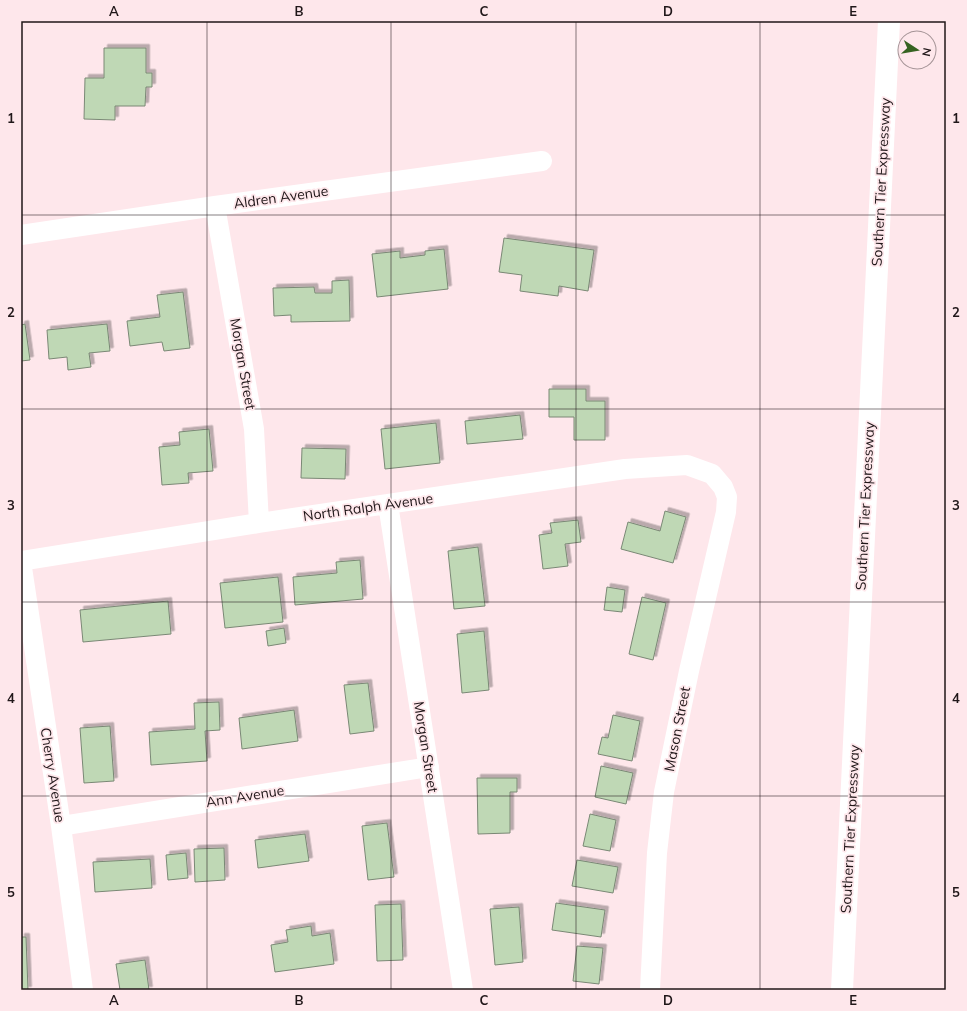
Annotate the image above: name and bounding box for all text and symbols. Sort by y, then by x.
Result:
text: A [109,3,119,19]
text: B [295,3,304,19]
text: C [480,3,489,19]
text: D [663,3,673,19]
text: E [849,3,857,19]
north arrow [897,30,937,70]
text: N [919,47,934,58]
street label: Southern Tier Expressway [868,97,894,267]
text: 1 [7,110,15,126]
text: 1 [952,110,960,126]
street label: Aldren Avenue [233,181,329,213]
text: 2 [7,304,15,320]
text: 2 [952,304,960,320]
street label: Morgan Street [226,317,260,411]
street label: Southern Tier Expressway [852,421,878,591]
street label: North Ralph Avenue [302,489,434,525]
text: 3 [7,497,15,513]
text: 3 [952,497,960,513]
street label: Mason Street [660,685,694,773]
text: 4 [7,690,15,706]
text: 4 [952,690,960,706]
street label: Morgan Street [410,700,442,794]
street label: Cherry Avenue [37,726,69,824]
street label: Southern Tier Expressway [837,744,863,914]
street label: Ann Avenue [205,781,285,811]
text: 5 [7,884,15,900]
text: 5 [952,884,960,900]
text: A [109,992,119,1008]
text: B [295,992,304,1008]
text: C [480,992,489,1008]
text: D [663,992,673,1008]
text: E [849,992,857,1008]

